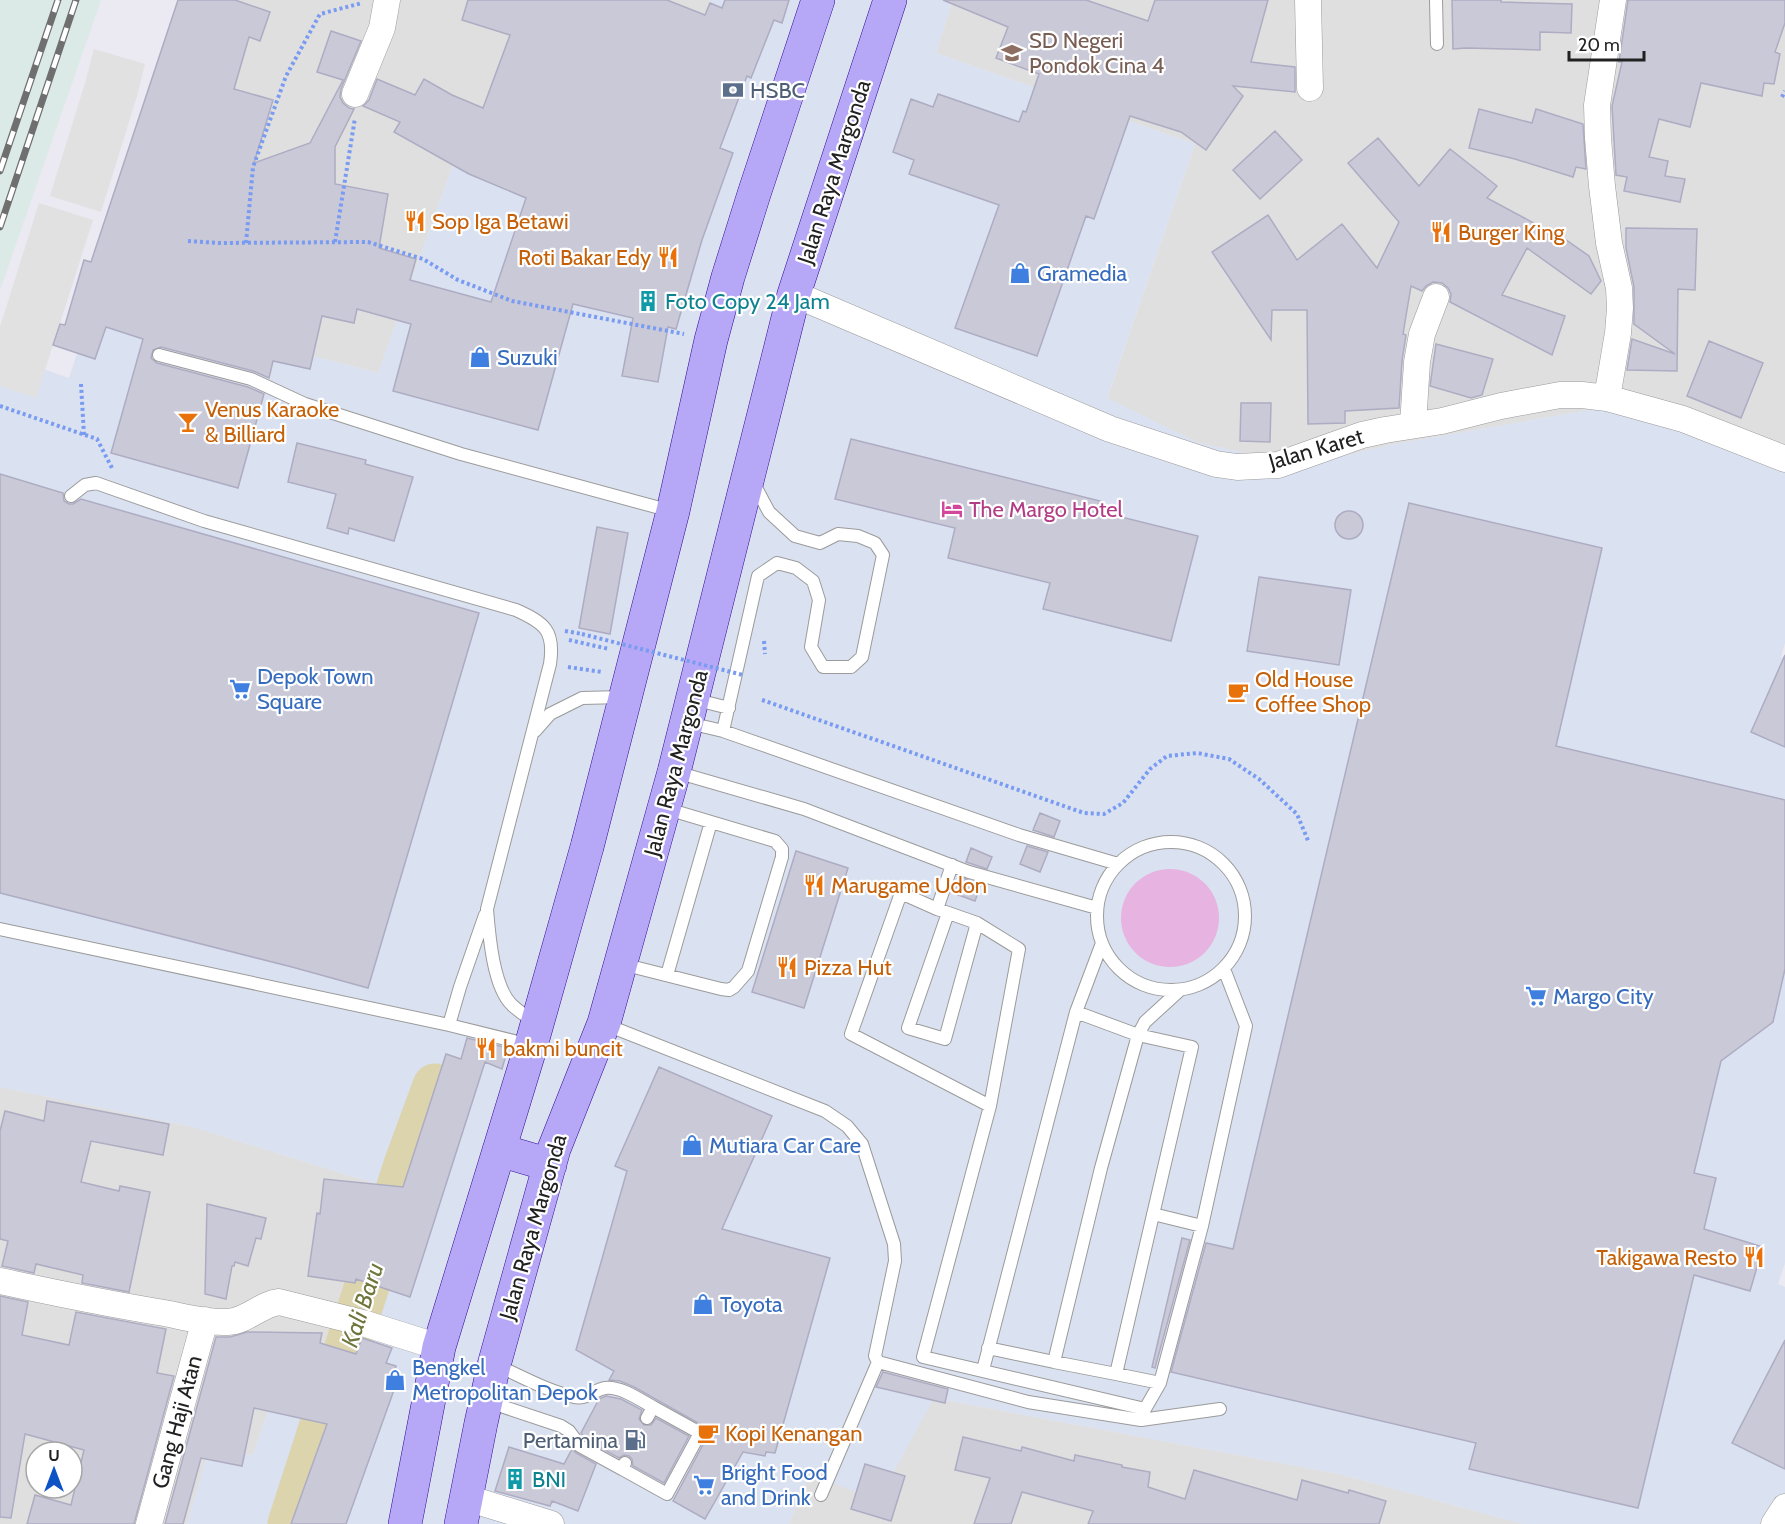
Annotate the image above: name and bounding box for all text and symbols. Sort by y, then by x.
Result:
scale bar [1569,24,1644,62]
place label: SD Negeri Pondok Cina 4 [1029,27,1165,79]
text: 20 m [1578,34,1620,56]
school or university icon: SD Negeri Pondok Cina 4 [1000,41,1024,65]
street label: Jalan Raya Margonda [791,76,877,268]
place label: HSBC [750,77,805,104]
bank icon: HSBC [721,78,745,102]
place label: Sop Iga Betawi [432,208,569,235]
restaurant icon: Sop Iga Betawi [403,209,427,233]
place label: Burger King [1458,219,1565,246]
restaurant icon: Burger King [1429,220,1453,244]
place label: Roti Bakar Edy [518,244,651,271]
restaurant icon: Roti Bakar Edy [656,245,680,269]
place label: Gramedia [1037,260,1127,287]
shop icon: Gramedia [1008,261,1032,285]
place label: Foto Copy 24 Jam [665,288,830,315]
building icon: Foto Copy 24 Jam [636,289,660,313]
place label: Suzuki [497,344,558,371]
shop icon: Suzuki [468,345,492,369]
place label: Venus Karaoke & Billiard [205,396,339,448]
bar icon: Venus Karaoke & Billiard [176,410,200,434]
street label: Jalan Karet [1265,422,1367,476]
place label: The Margo Hotel [969,496,1124,523]
hotel icon: The Margo Hotel [940,497,964,521]
place label: Depok Town Square [257,663,374,715]
street label: Jalan Raya Margonda [638,666,714,860]
place label: Old House Coffee Shop [1255,666,1371,718]
supermarket icon: Depok Town Square [228,677,252,701]
cafe icon: Old House Coffee Shop [1226,680,1250,704]
place label: Marugame Udon [831,872,987,899]
restaurant icon: Marugame Udon [802,873,826,897]
place label: Pizza Hut [804,954,892,981]
restaurant icon: Pizza Hut [775,955,799,979]
place label: Margo City [1553,983,1654,1010]
supermarket icon: Margo City [1524,984,1548,1008]
place label: bakmi buncit [503,1035,623,1062]
restaurant icon: bakmi buncit [474,1036,498,1060]
street label: Jalan Raya Margonda [493,1131,573,1324]
place label: Mutiara Car Care [709,1132,861,1159]
shop icon: Mutiara Car Care [680,1133,704,1157]
place label: Takigawa Resto [1596,1244,1737,1271]
restaurant icon: Takigawa Resto [1742,1245,1766,1269]
water label: Kali Baru [335,1259,389,1351]
place label: Toyota [720,1291,783,1318]
shop icon: Toyota [691,1292,715,1316]
street label: Gang Haji Atan [146,1352,208,1492]
place label: Bengkel Metropolitan Depok [412,1354,598,1406]
shop icon: Bengkel Metropolitan Depok [383,1368,407,1392]
place label: Kopi Kenangan [725,1420,863,1447]
cafe icon: Kopi Kenangan [696,1421,720,1445]
place label: Pertamina [523,1427,618,1454]
fuel station icon: Pertamina [623,1428,647,1452]
north arrow [24,1440,84,1500]
text: U [48,1446,60,1465]
place label: Bright Food and Drink [721,1459,828,1511]
place label: BNI [532,1466,566,1493]
building icon: BNI [503,1467,527,1491]
supermarket icon: Bright Food and Drink [692,1473,716,1497]

